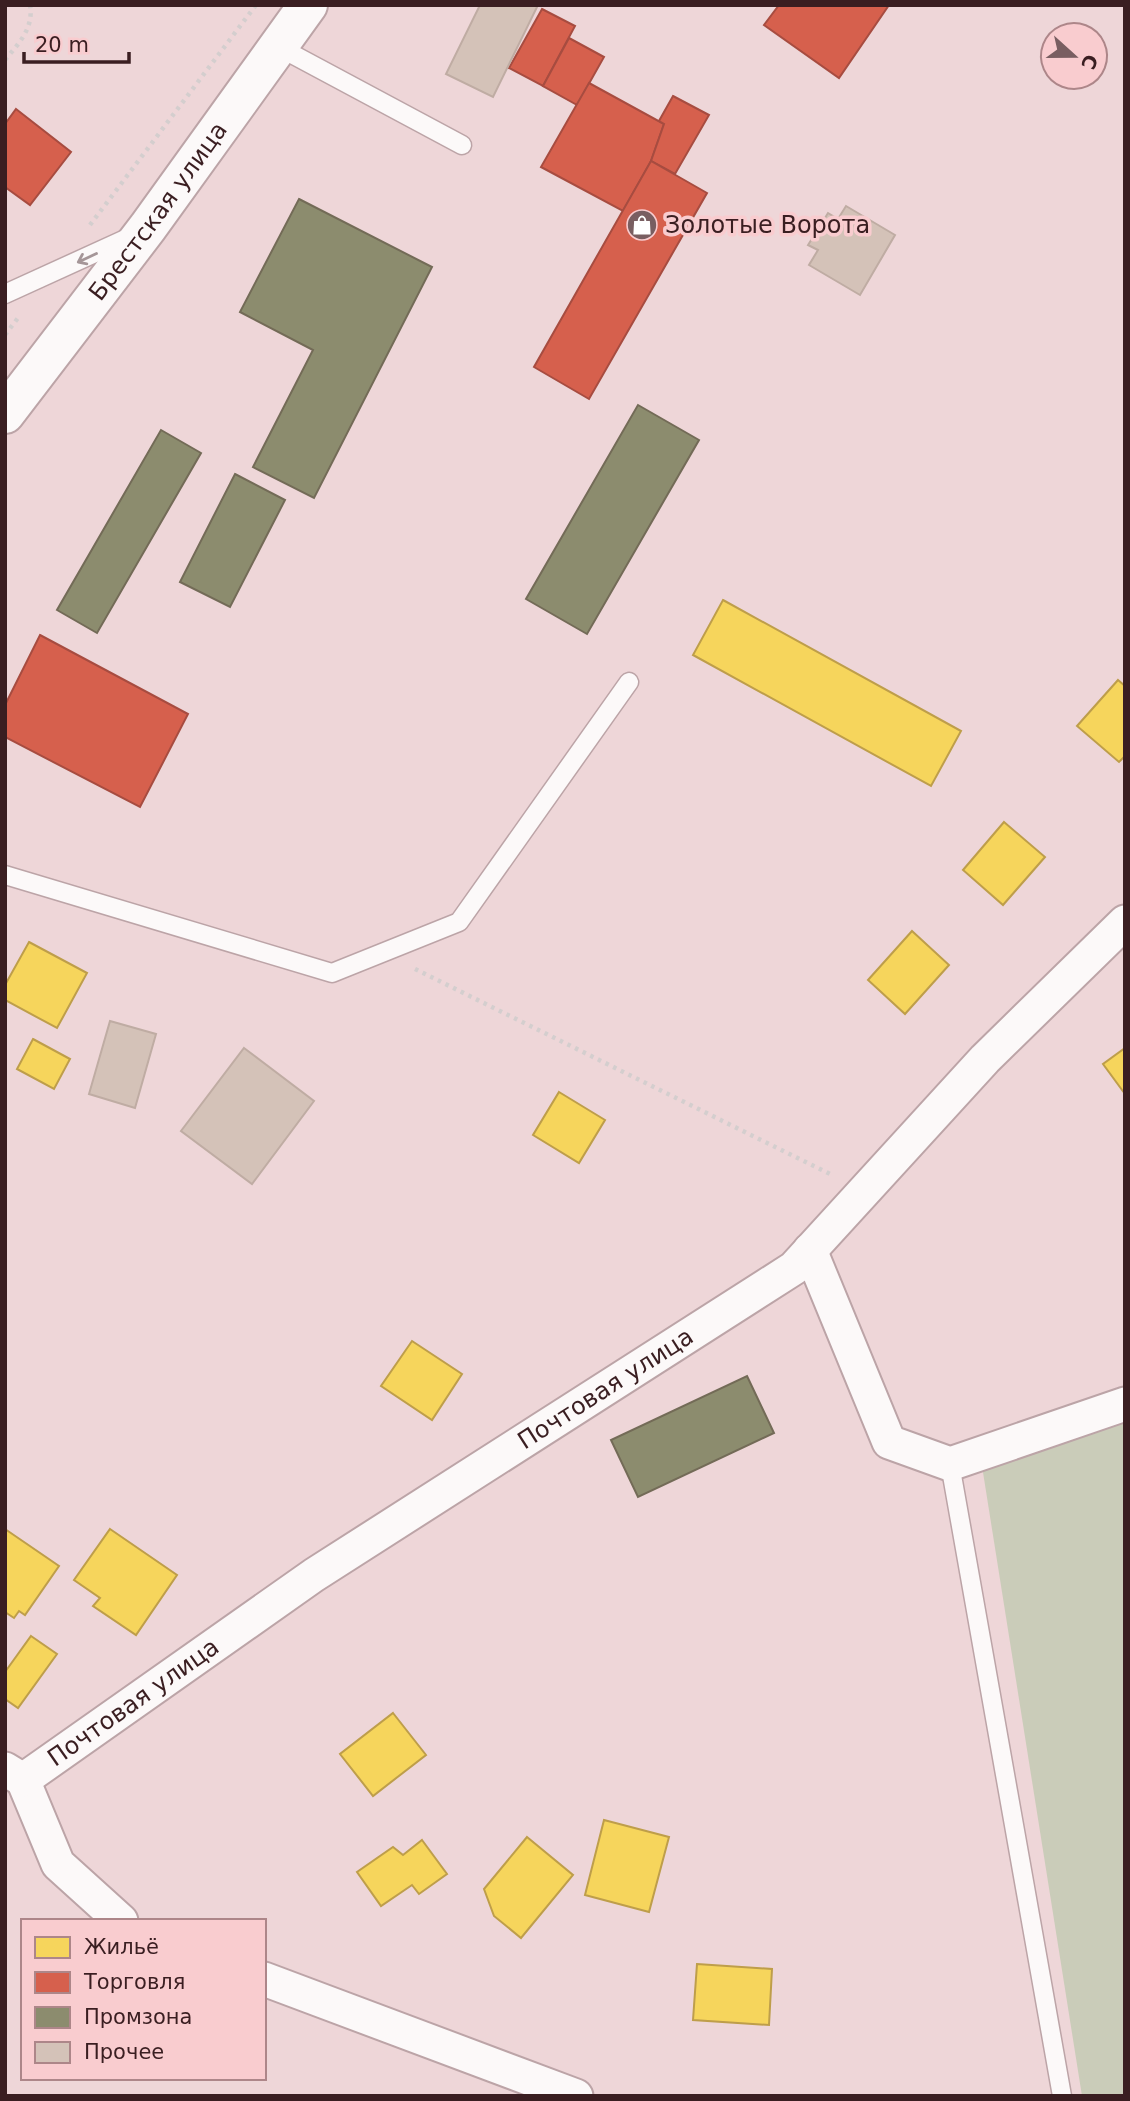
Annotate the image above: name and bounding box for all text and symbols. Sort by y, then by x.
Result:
scale bar [24,21,130,65]
north arrow [1039,21,1109,91]
text: 20 m [35,33,89,57]
text: С [1077,52,1103,73]
street label: Брестская улица [83,117,233,306]
shop icon: Золотые Ворота [625,208,659,242]
place label: Золотые Ворота [665,211,870,239]
one-way arrow [77,251,98,265]
street label: Почтовая улица [513,1322,698,1455]
street label: Почтовая улица [42,1632,224,1772]
legend [21,1919,266,2080]
text: Жильё [84,1935,159,1959]
text: Торговля [83,1970,185,1994]
text: Промзона [84,2005,192,2029]
text: Прочее [84,2040,164,2064]

